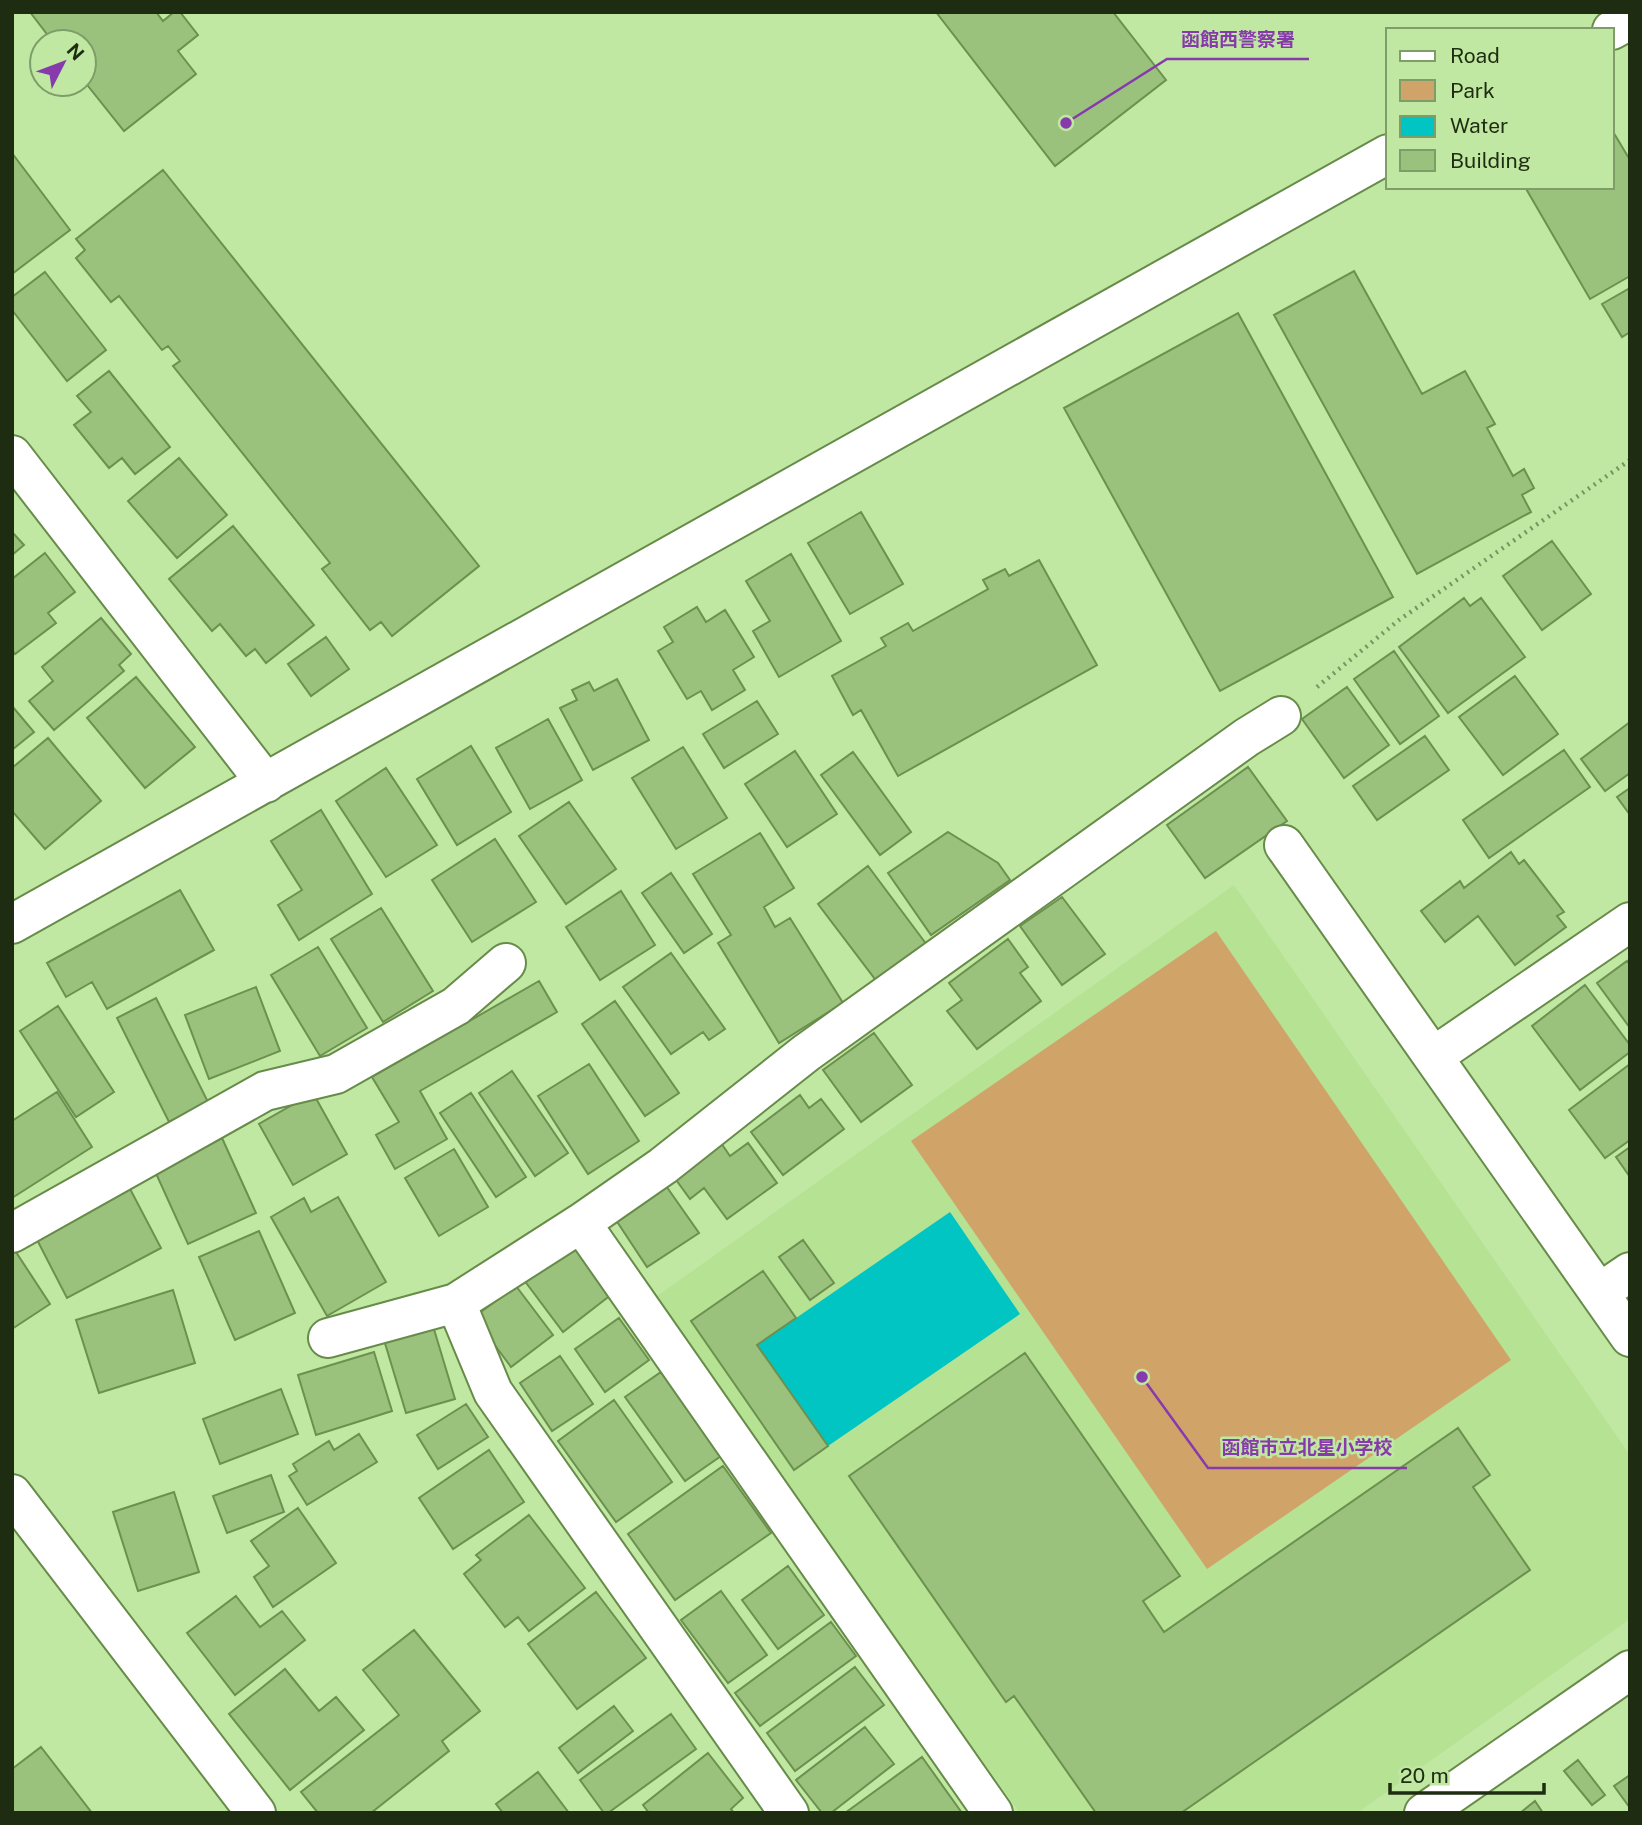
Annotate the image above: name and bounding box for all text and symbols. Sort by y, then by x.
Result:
callout: 函館西警察署 [1167,19,1309,59]
north arrow [28,28,98,98]
text: 函館西警察署 [1181,28,1295,50]
legend [1386,28,1614,189]
text: N [62,39,89,65]
text: Road [1450,43,1500,68]
text: Park [1450,78,1495,103]
text: Water [1450,113,1508,138]
text: Building [1450,148,1531,173]
callout: 函館市立北星小学校 [1208,1428,1407,1468]
text: 函館市立北星小学校 [1221,1436,1393,1458]
scale bar [1390,1752,1544,1796]
text: 20 m [1400,1763,1449,1788]

